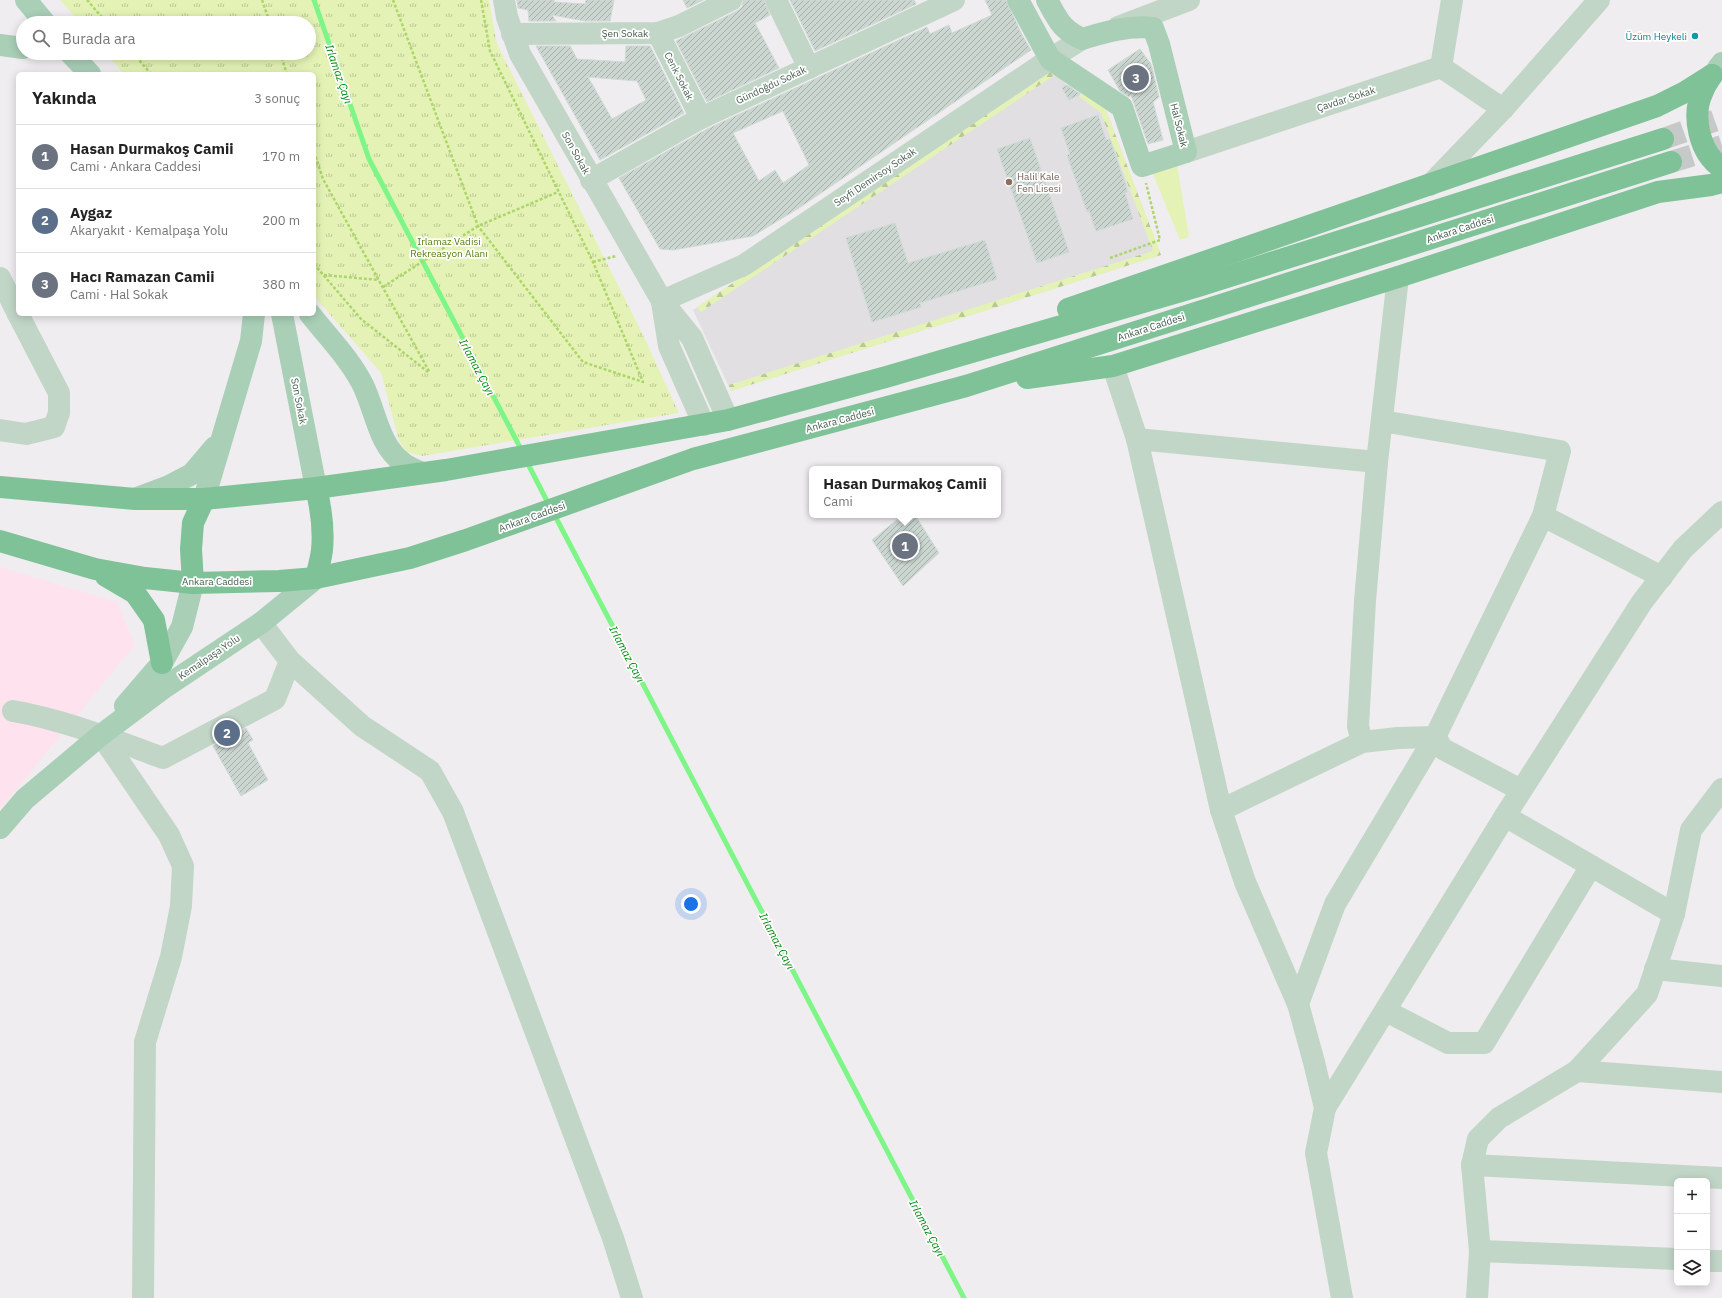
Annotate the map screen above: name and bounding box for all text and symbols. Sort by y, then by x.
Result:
search box [16,16,316,60]
icon: search [30,27,52,49]
street label: Şen Sokak [602,27,649,40]
text: Burada ara [62,29,136,48]
place label: Üzüm Heykeli [1626,30,1687,43]
marker: Üzüm Heykeli [1690,31,1700,41]
water label: Irlamaz Çayı [322,42,356,106]
street label: Cenk Sokak [661,50,697,103]
street label: Gündoğdu Sokak [734,63,809,107]
pin: 3 [1123,63,1149,93]
street label: Çavdar Sokak [1315,83,1378,115]
text: Yakında [32,87,96,109]
text: 3 sonuç [254,90,300,107]
street label: Hal Sokak [1167,102,1191,149]
street label: Son Sokak [559,129,593,177]
text: Hasan Durmakoş Camii [70,139,233,158]
street label: Seyfi Demirsoy Sokak [831,144,919,209]
text: 1 [41,148,49,165]
text: 170 m [262,148,300,165]
text: Cami · Ankara Caddesi [70,158,201,175]
place label: Halil Kale Fen Lisesi [1017,170,1061,195]
marker: Halil Kale Fen Lisesi [1004,177,1014,187]
text: Aygaz [70,203,112,222]
text: 2 [41,212,49,229]
text: 200 m [262,212,300,229]
street label: Ankara Caddesi [1425,212,1495,246]
text: Akaryakıt · Kemalpaşa Yolu [70,222,228,239]
park label: Irlamaz Vadisi Rekreasyon Alanı [410,235,488,260]
text: Hacı Ramazan Camii [70,267,215,286]
text: 3 [41,276,49,293]
text: 380 m [262,276,300,293]
text: Cami · Hal Sokak [70,286,168,303]
street label: Ankara Caddesi [1116,310,1186,344]
water label: Irlamaz Çayı [456,336,498,398]
street label: Son Sokak [288,377,310,426]
street label: Ankara Caddesi [805,405,875,435]
popup [809,466,1001,518]
text: Hasan Durmakoş Camii [823,474,987,493]
text: Cami [823,493,853,510]
street label: Ankara Caddesi [497,499,567,535]
pin: 1 [892,531,918,561]
street label: Ankara Caddesi [182,575,252,588]
water label: Irlamaz Çayı [606,623,648,685]
street label: Kemalpaşa Yolu [176,632,242,682]
pin: 2 [214,718,240,748]
your location [681,894,701,914]
water label: Irlamaz Çayı [756,910,798,972]
map controls [1674,1178,1710,1286]
button: + [1674,1178,1710,1214]
water label: Irlamaz Çayı [906,1197,948,1259]
button: − [1674,1214,1710,1250]
button: layers [1674,1250,1710,1286]

